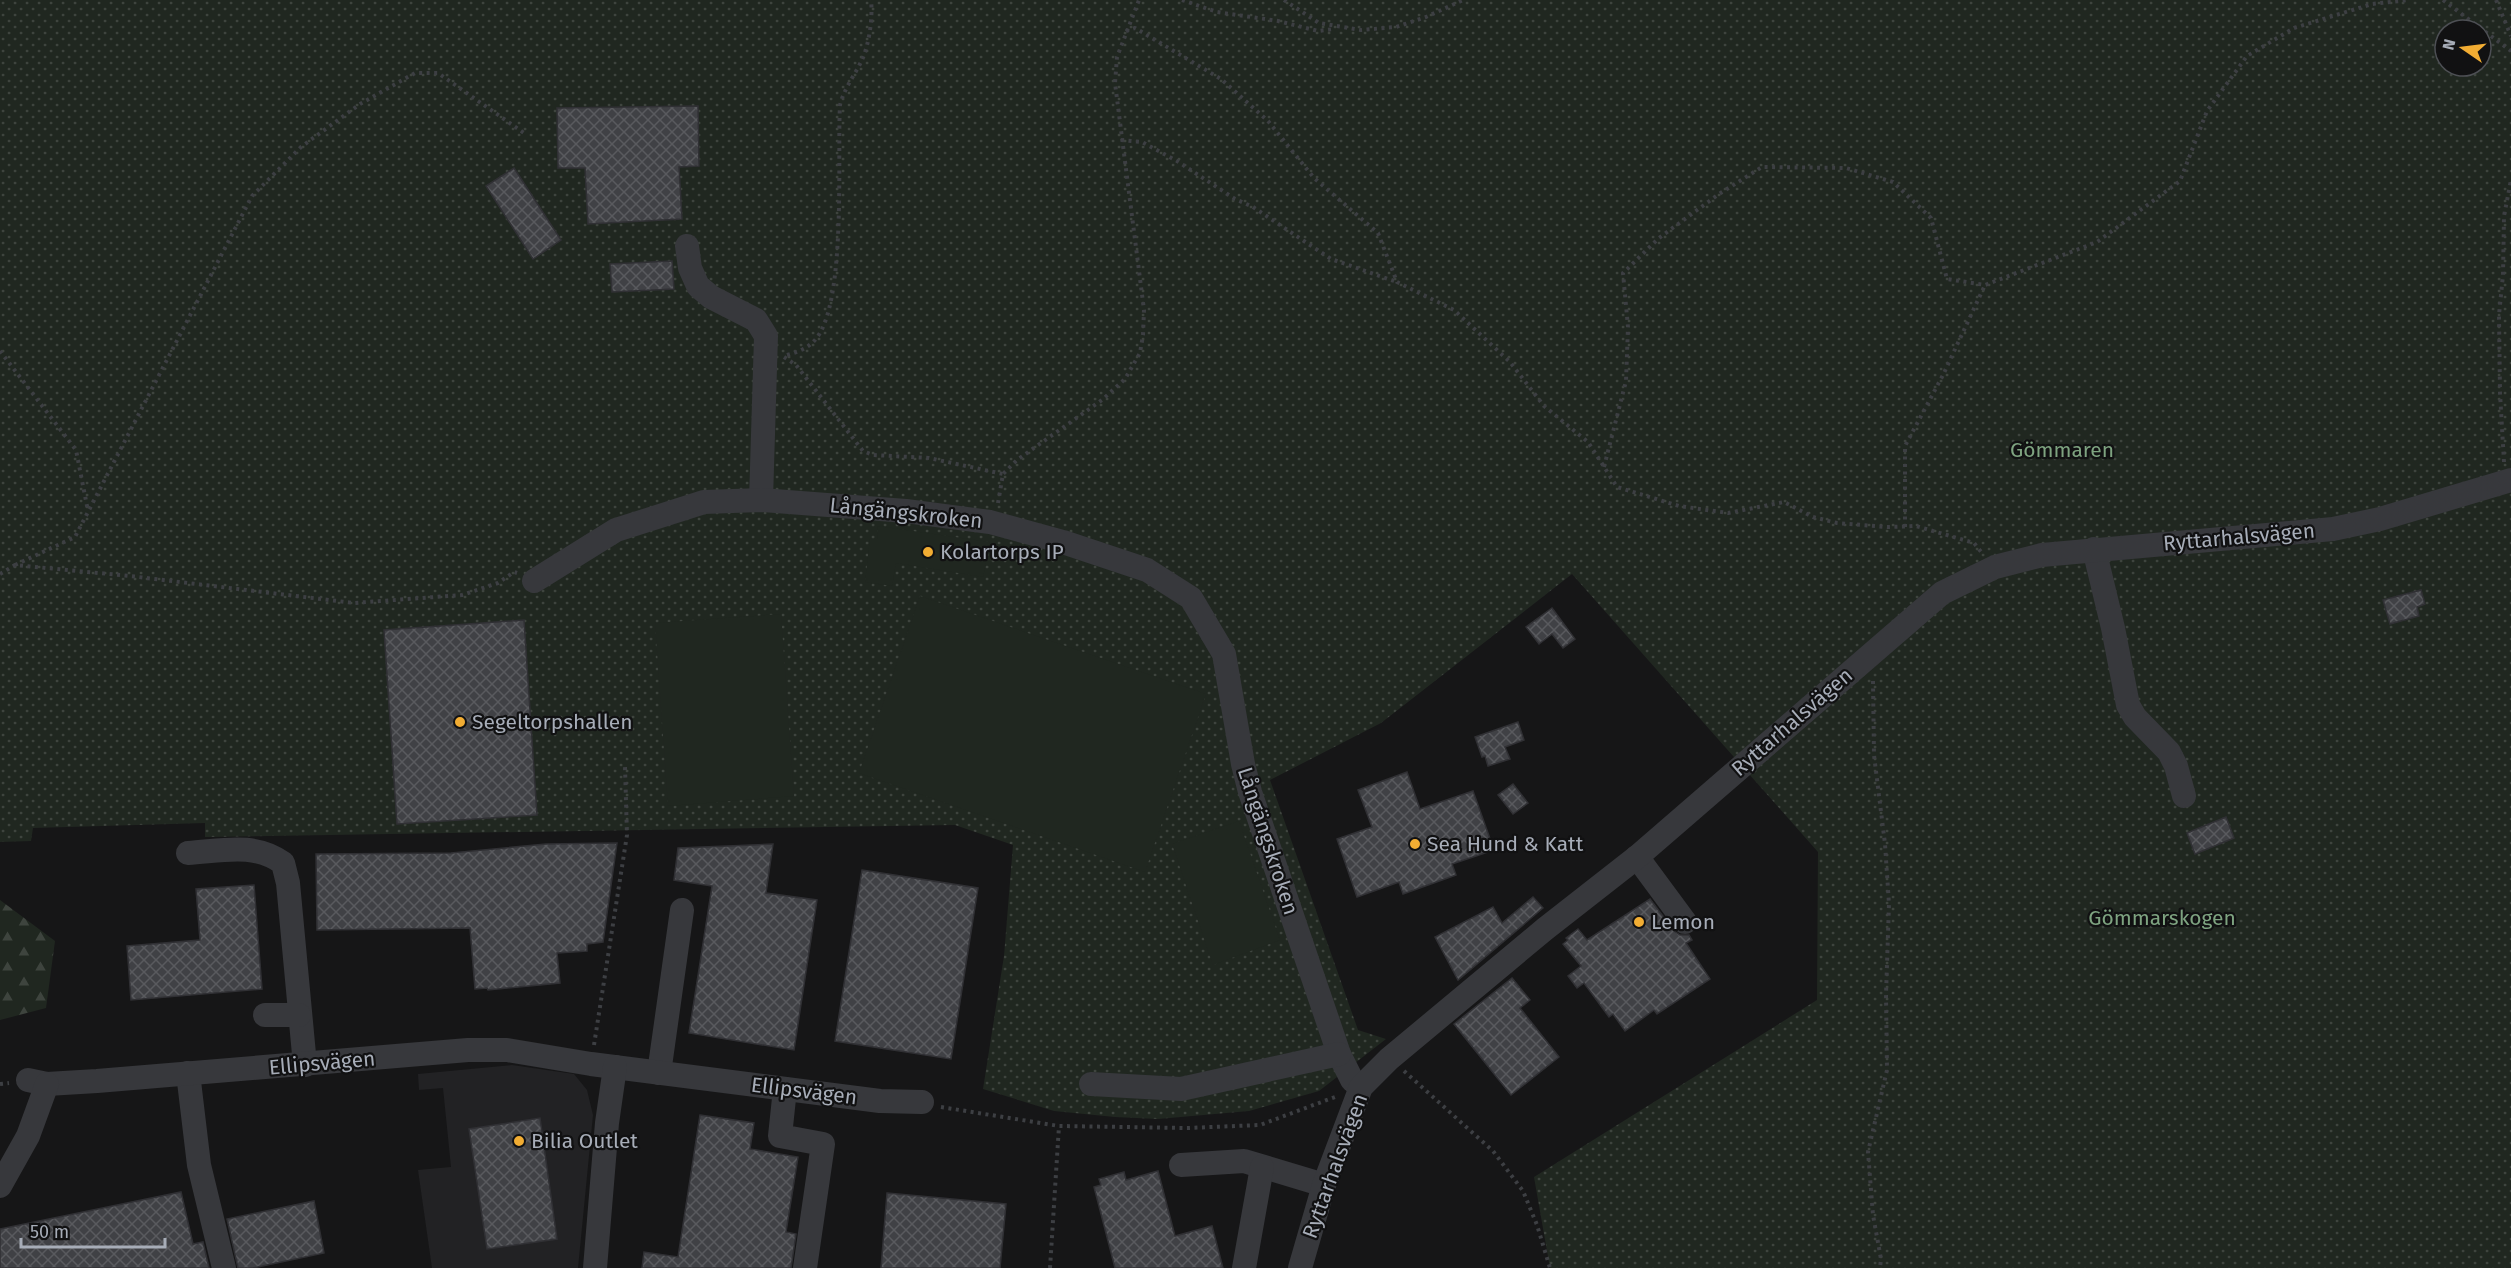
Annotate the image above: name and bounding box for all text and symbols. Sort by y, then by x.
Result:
north arrow [2433,18,2493,78]
text: N [2438,37,2459,52]
park label: Gömmaren [2010,437,2114,463]
street label: Långängskroken [828,492,984,534]
street label: Ryttarhalsvägen [2162,517,2316,557]
place label: Kolartorps IP [940,539,1064,565]
marker: Kolartorps IP [921,545,935,559]
street label: Ryttarhalsvägen [1726,662,1858,782]
place label: Segeltorpshallen [472,709,632,735]
marker: Segeltorpshallen [453,715,467,729]
street label: Långängskroken [1232,764,1304,918]
place label: Sea Hund & Katt [1427,831,1584,857]
marker: Sea Hund & Katt [1408,837,1422,851]
park label: Gömmarskogen [2088,905,2236,931]
place label: Lemon [1651,909,1715,935]
marker: Lemon [1632,915,1646,929]
street label: Ellipsvägen [268,1045,376,1081]
street label: Ellipsvägen [749,1072,859,1110]
street label: Ryttarhalsvägen [1297,1090,1373,1242]
place label: Bilia Outlet [531,1128,638,1154]
marker: Bilia Outlet [512,1134,526,1148]
scale bar [21,1211,165,1249]
text: 50 m [30,1221,69,1243]

